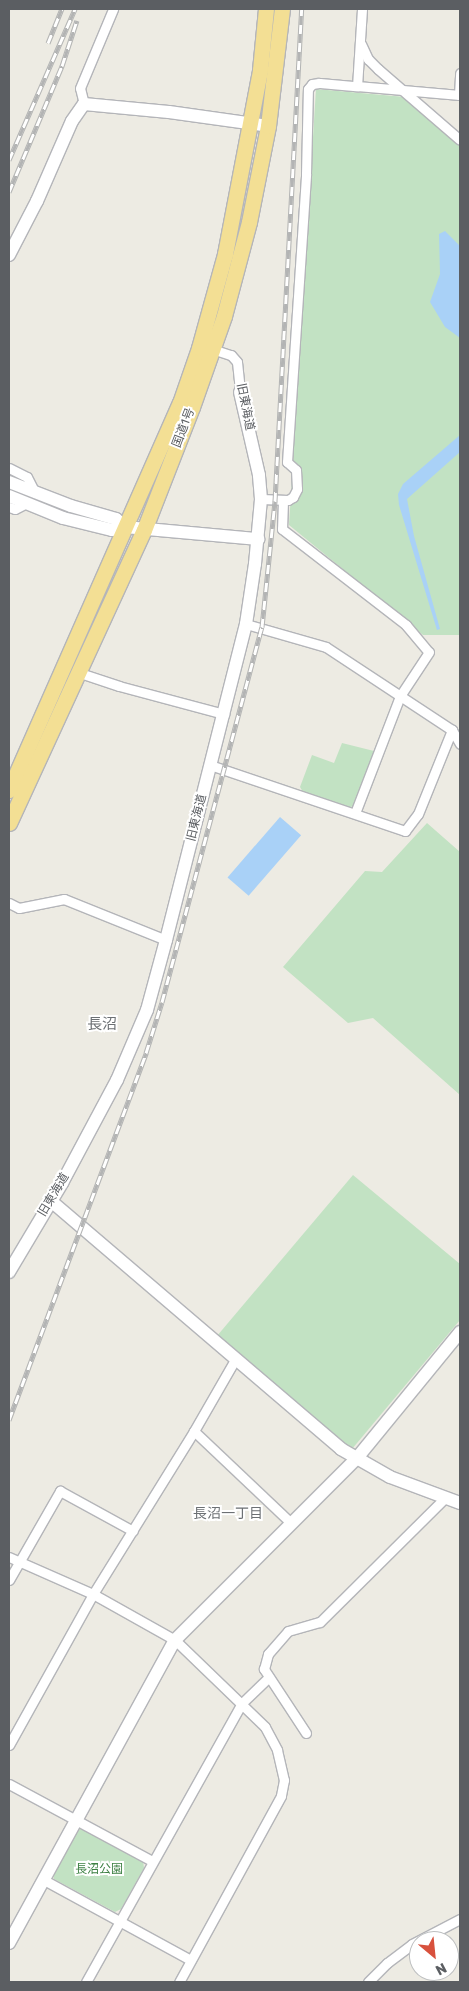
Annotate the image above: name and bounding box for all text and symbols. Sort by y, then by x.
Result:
street label: 旧東海道 [233,382,257,432]
street label: 国道1号 [170,406,198,450]
street label: 旧東海道 [184,793,210,843]
district label: 長沼 [87,1016,117,1034]
street label: 旧東海道 [35,1171,73,1219]
district label: 長沼一丁目 [193,1506,263,1522]
park label: 長沼公園 [75,1863,123,1877]
north arrow [409,1931,459,1981]
text: N [432,1959,449,1979]

